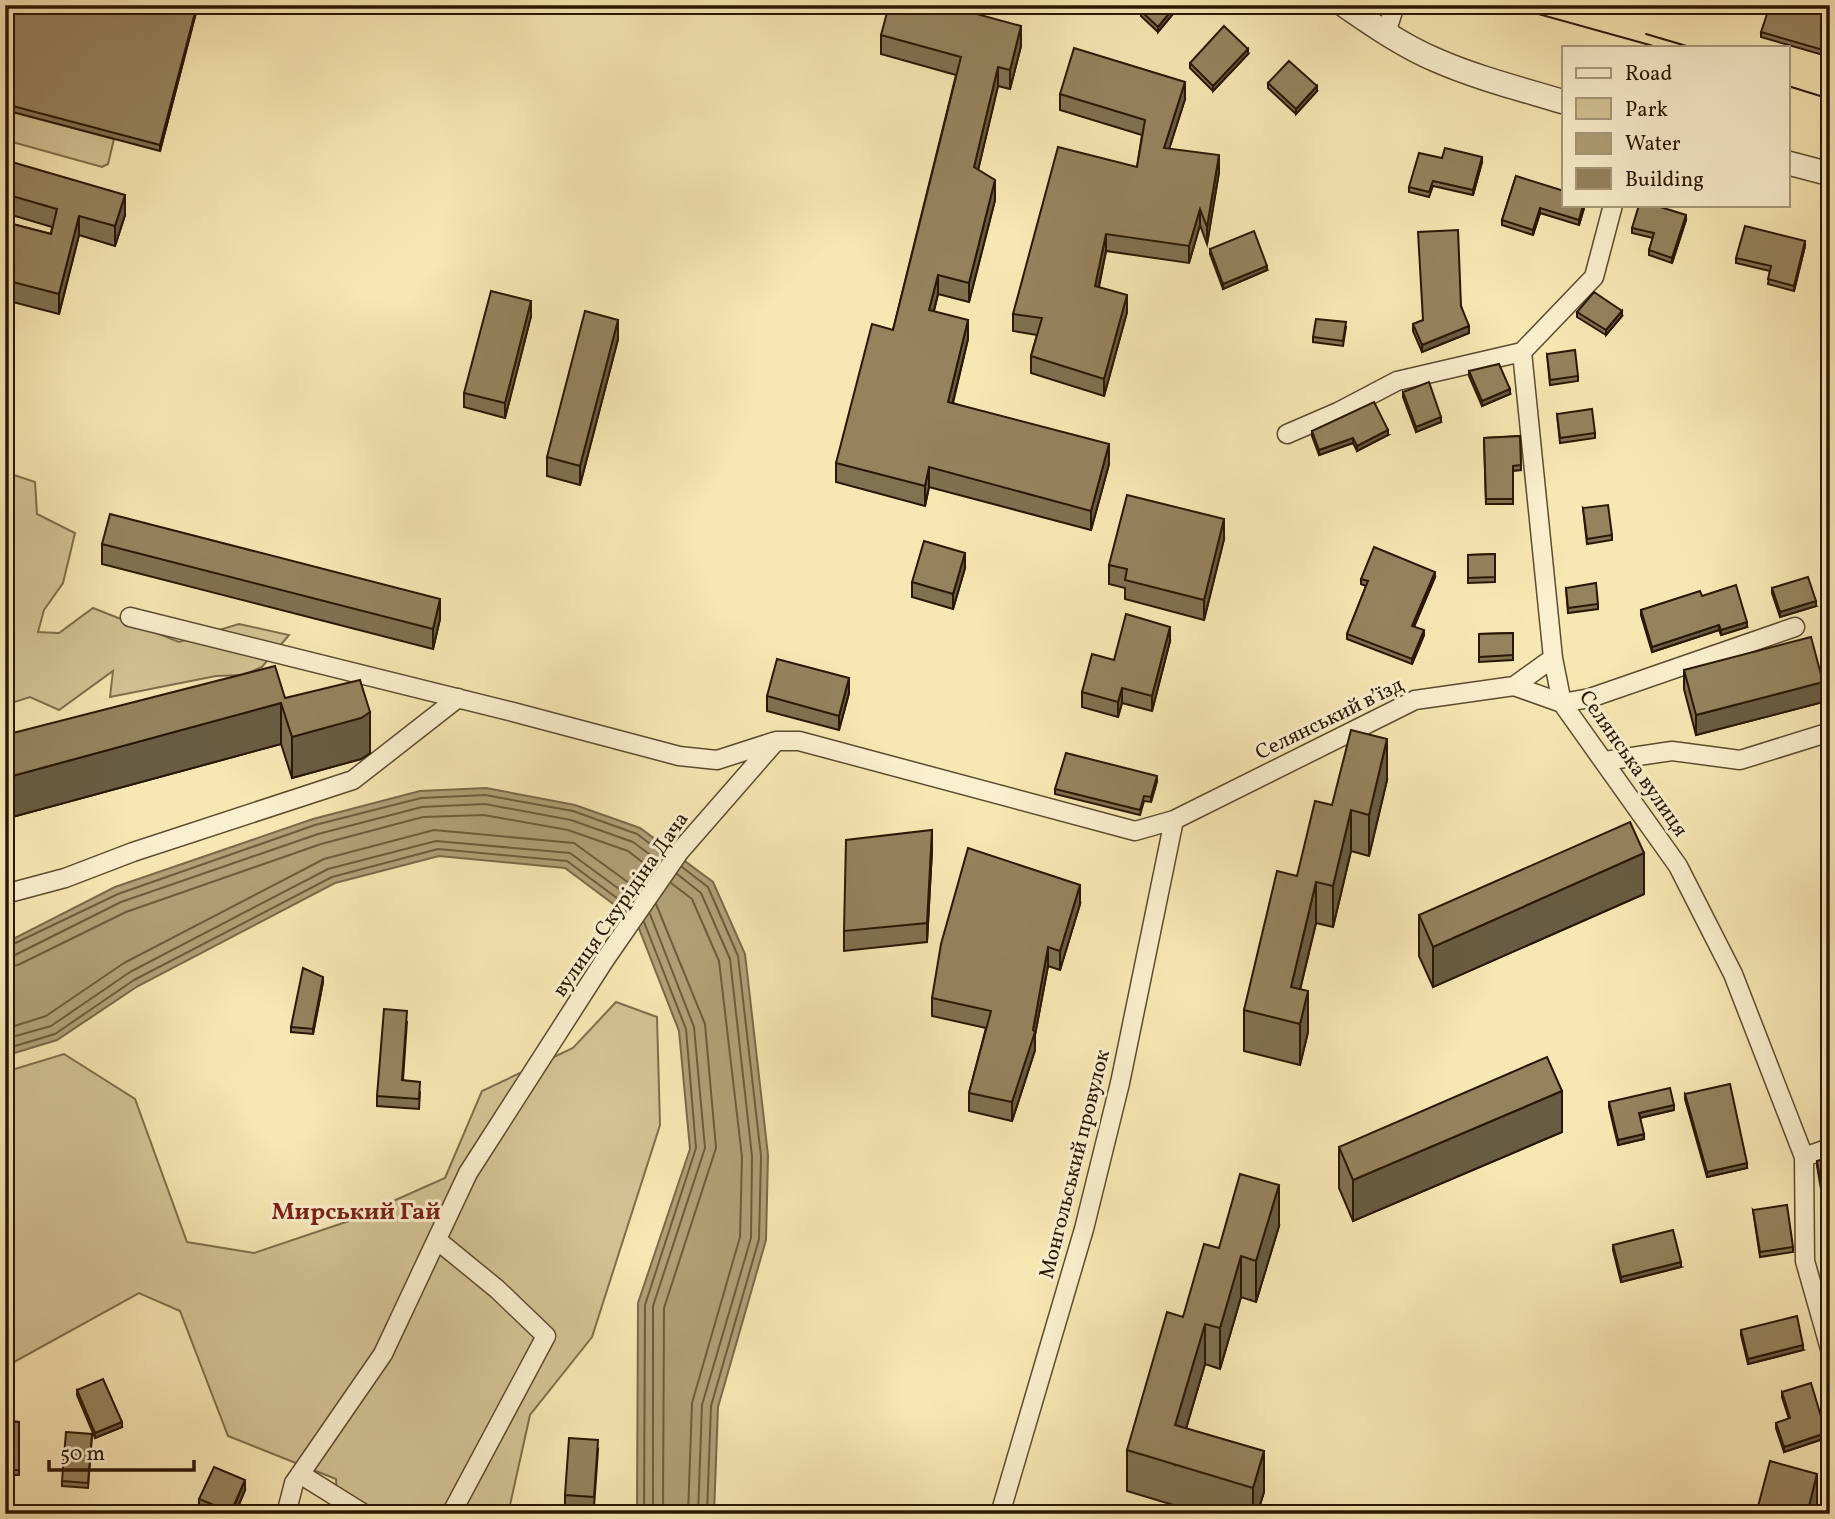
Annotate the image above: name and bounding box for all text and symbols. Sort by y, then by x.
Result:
legend [1562,46,1790,206]
text: Road [1625,60,1672,89]
text: Park [1625,96,1668,125]
text: Water [1625,130,1681,159]
text: Building [1625,166,1704,195]
street label: Селянський вʼїзд [1251,671,1409,768]
street label: Селянська вулиця [1571,685,1694,843]
street label: вулиця Скурідіна Дача [546,807,696,1003]
street label: Монгольський провулок [1033,1047,1118,1282]
district label: Мирський Гай [271,1196,441,1230]
scale bar [49,1428,194,1472]
text: 50 m [60,1440,105,1469]

